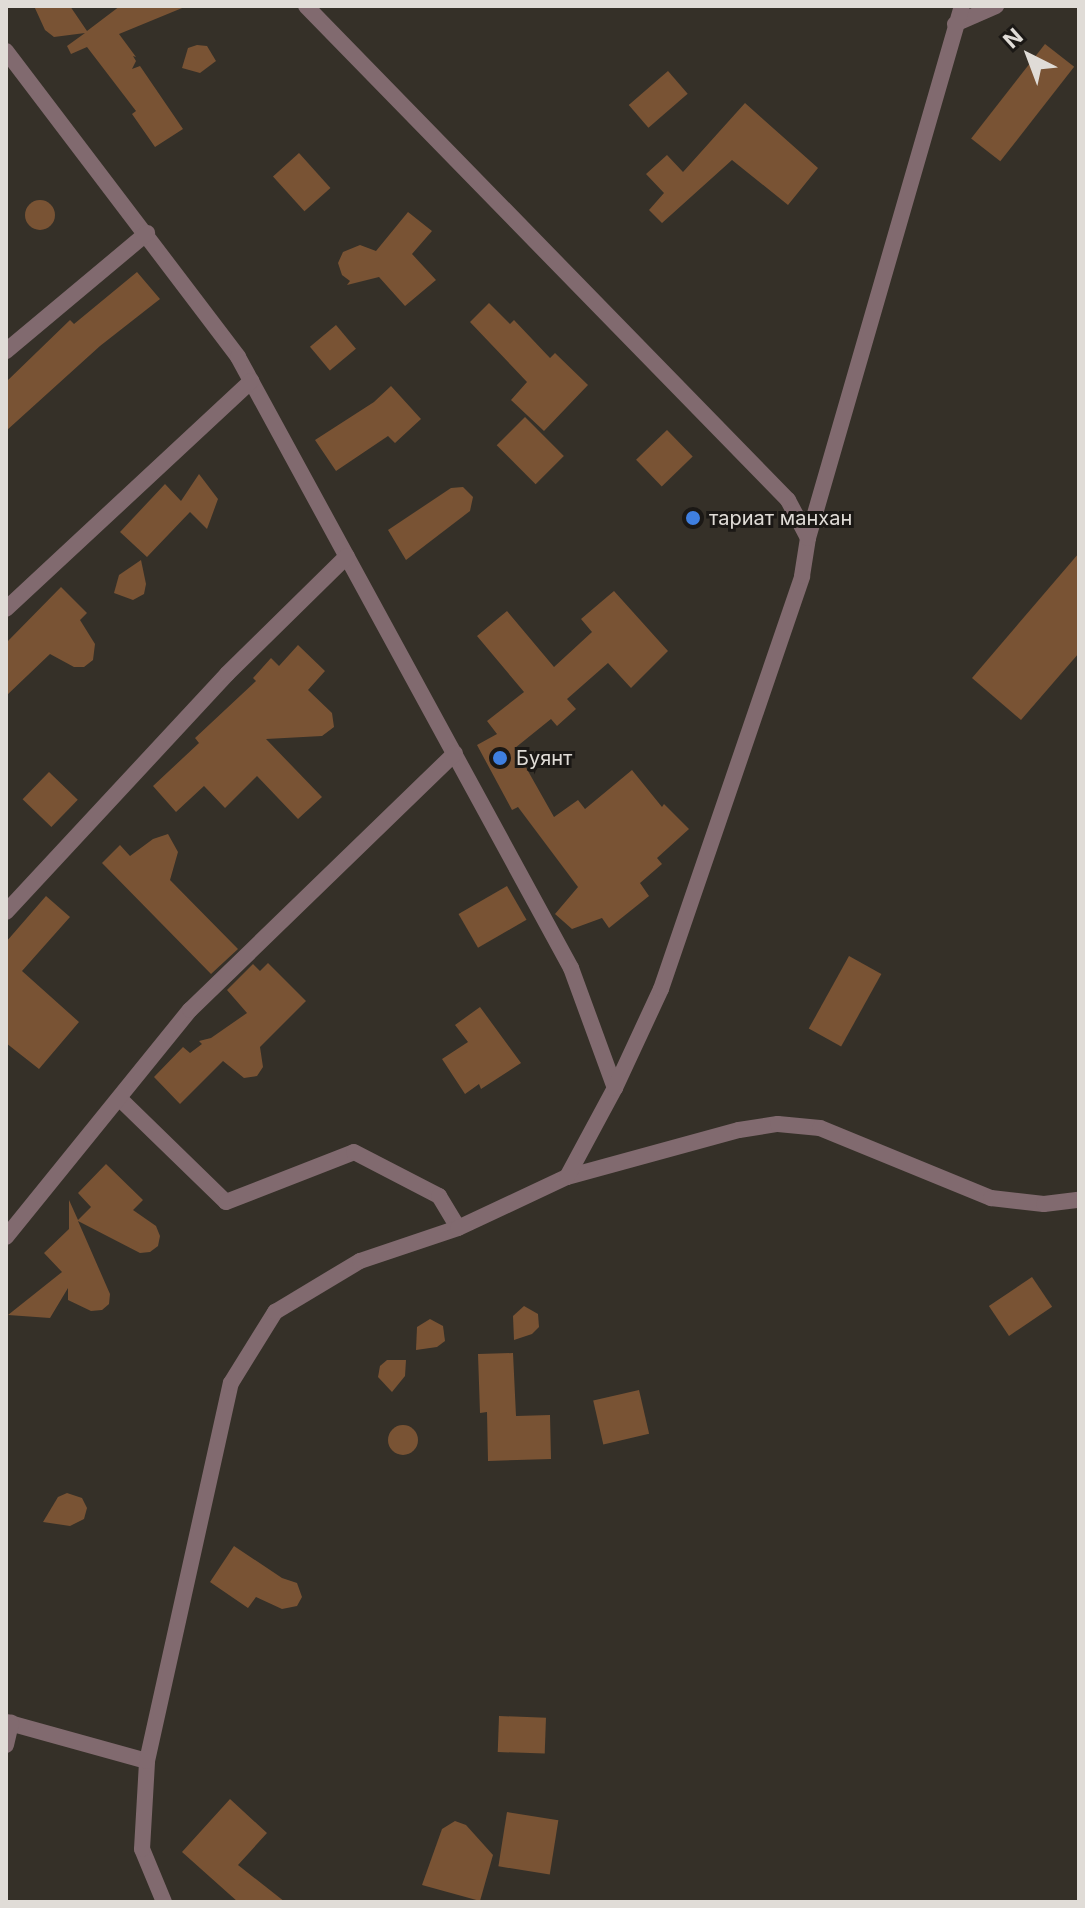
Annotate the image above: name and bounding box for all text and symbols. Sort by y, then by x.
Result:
north arrow [989,16,1069,96]
text: N [998,23,1028,53]
place label: тариат манхан [709,506,852,530]
marker: тариат манхан [684,509,702,527]
place label: Буянт [516,746,572,770]
marker: Буянт [491,749,509,767]

